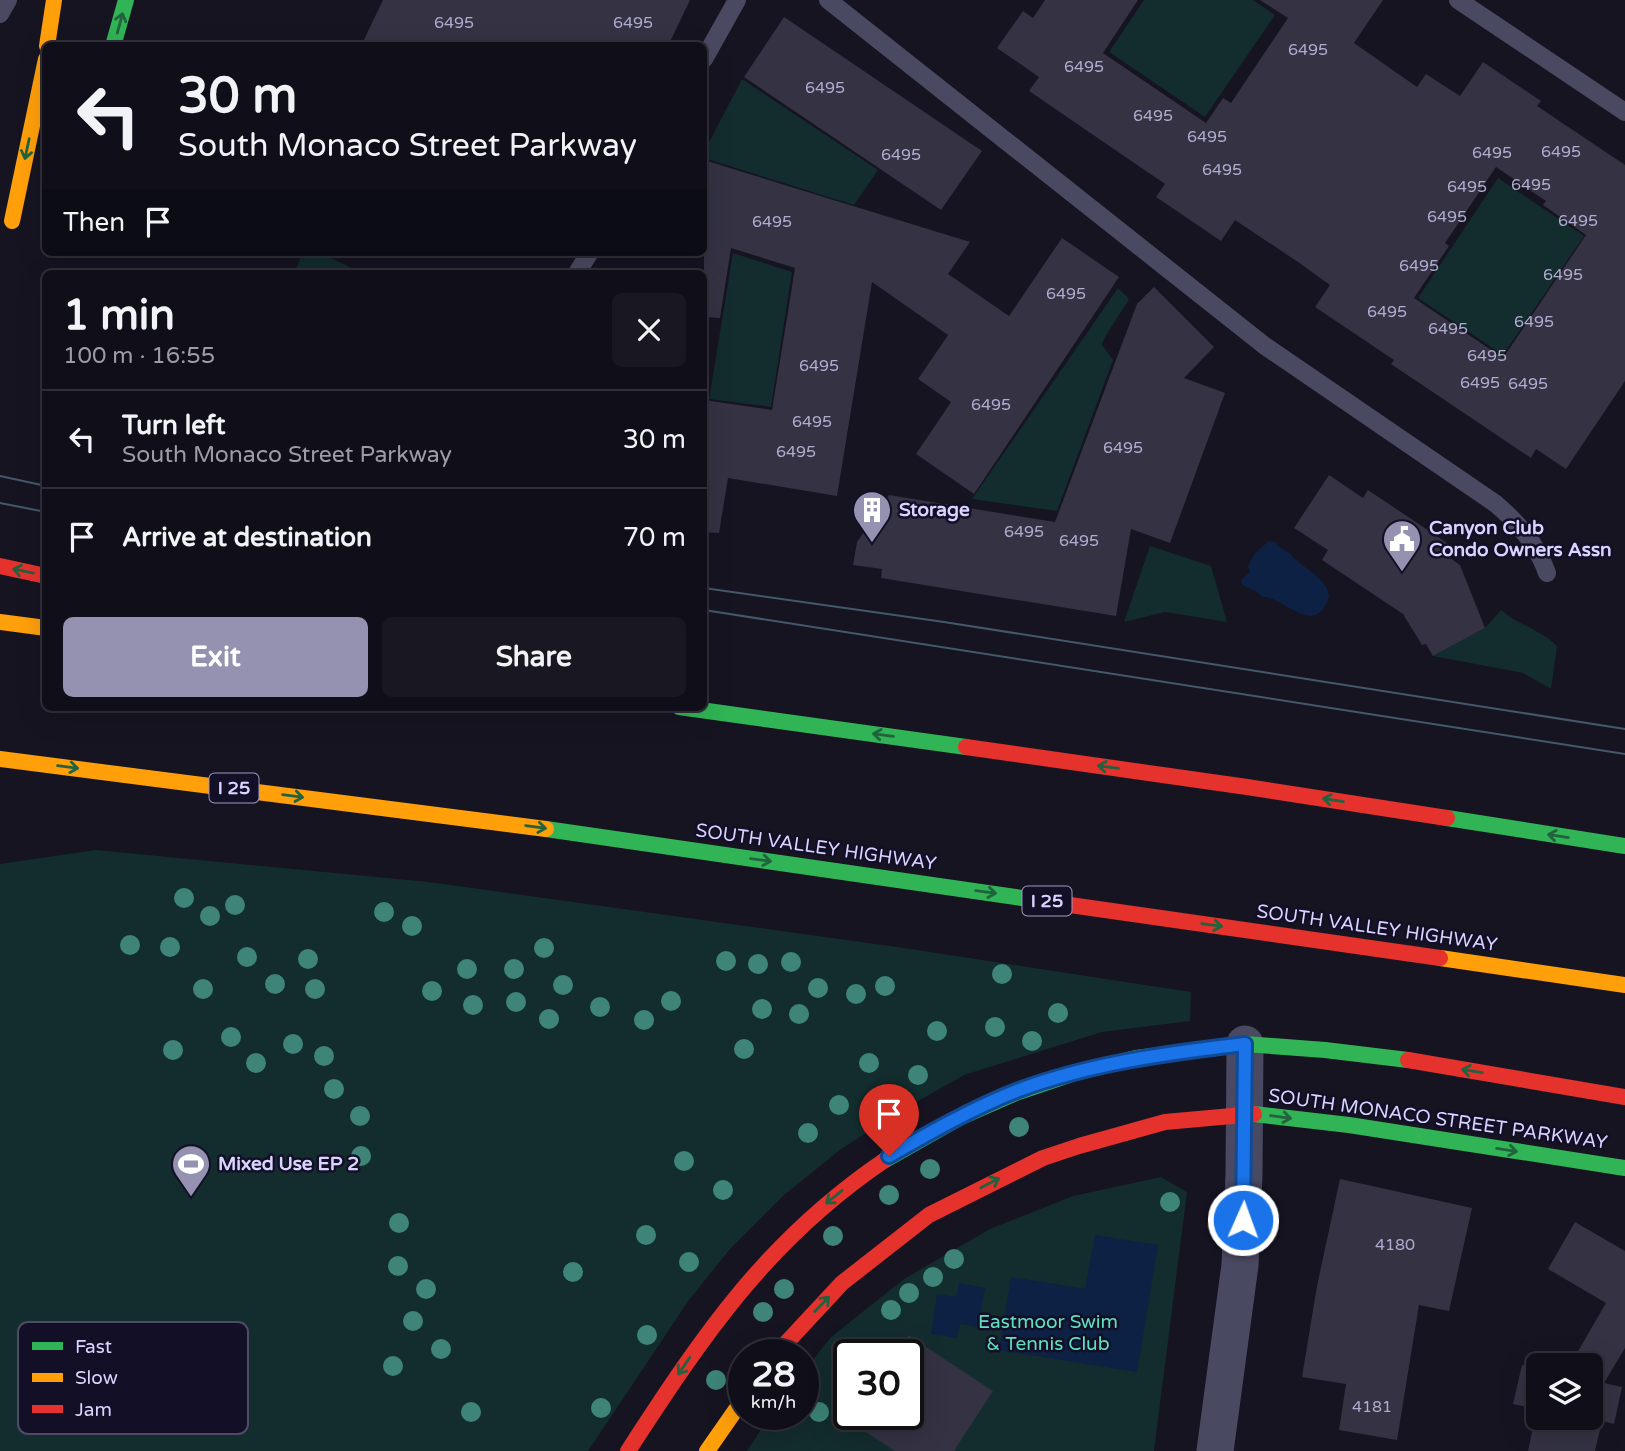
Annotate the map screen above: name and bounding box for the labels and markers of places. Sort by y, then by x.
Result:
building icon: Storage [851,489,893,544]
place label: Storage [899,499,970,522]
place label: Canyon Club Condo Owners Assn [1429,517,1612,561]
public building icon: Canyon Club Condo Owners Assn [1381,518,1423,573]
pin [859,1084,919,1156]
sports icon: Mixed Use EP 2 [170,1143,212,1198]
place label: Mixed Use EP 2 [218,1153,359,1175]

